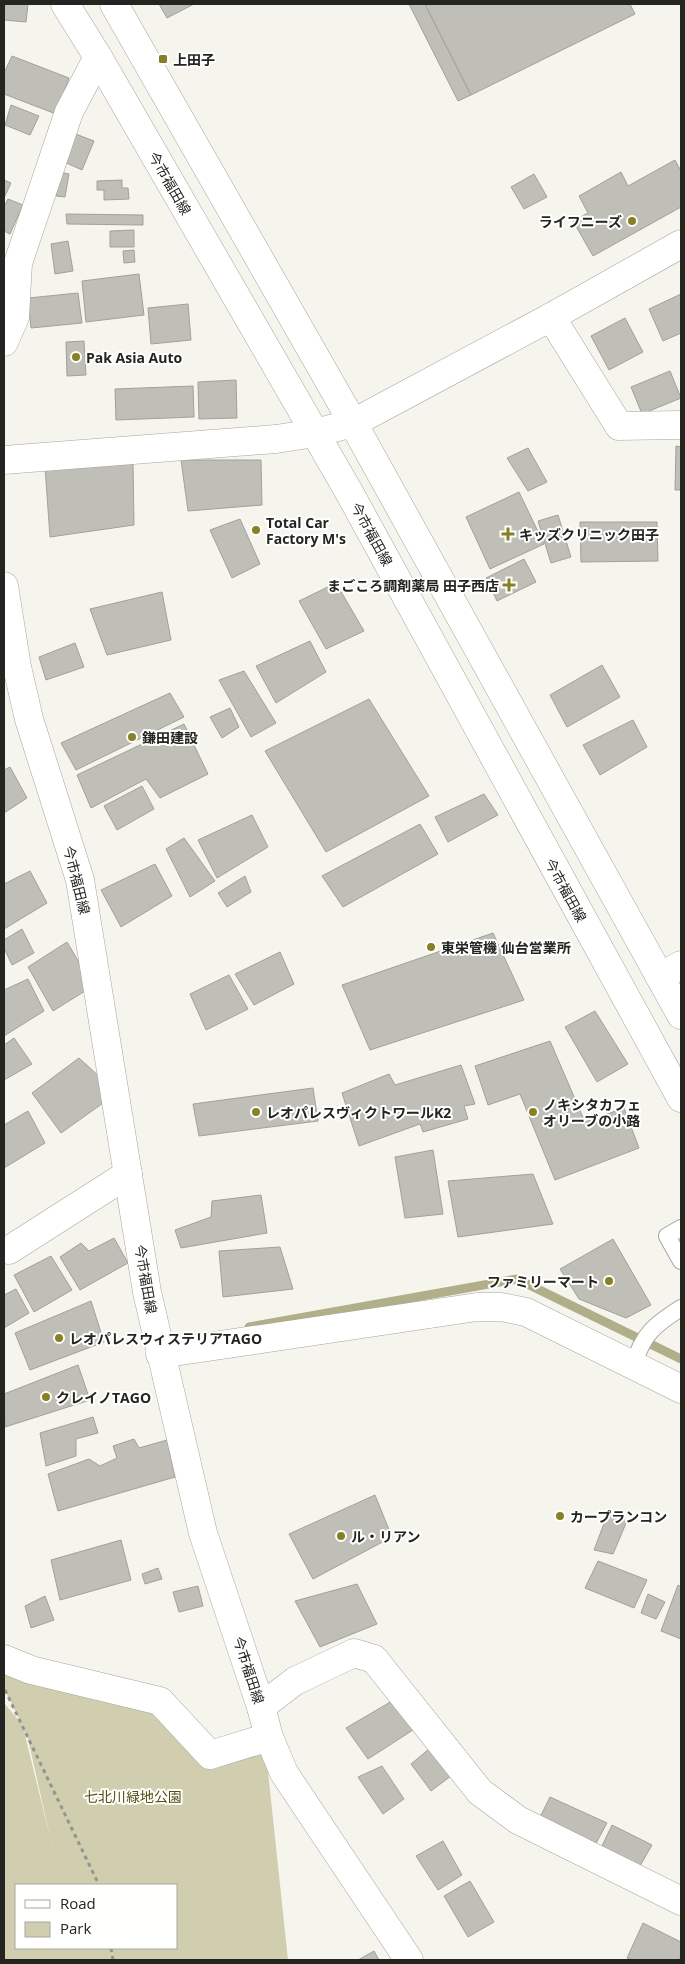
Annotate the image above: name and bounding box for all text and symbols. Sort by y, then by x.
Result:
place label: 上田子 [173,50,215,69]
marker: 上田子 [157,53,169,65]
street label: 今市福田線 [144,148,196,218]
place label: ライフニーズ [539,212,622,231]
marker: ライフニーズ [626,215,638,227]
place label: Pak Asia Auto [86,348,182,367]
marker: Pak Asia Auto [70,351,82,363]
street label: 今市福田線 [347,499,397,569]
place label: Total Car Factory M's [266,513,346,548]
marker: Total Car Factory M's [250,524,262,536]
place label: キッズクリニック田子 [519,525,659,544]
marker: キッズクリニック田子 [501,527,515,541]
place label: まごころ調剤薬局 田子西店 [327,576,499,595]
marker: まごころ調剤薬局 田子西店 [503,579,515,591]
place label: 鎌田建設 [142,728,198,747]
marker: 鎌田建設 [126,731,138,743]
street label: 今市福田線 [59,844,95,916]
street label: 今市福田線 [541,855,591,925]
place label: 東栄管機 仙台営業所 [441,938,571,957]
marker: 東栄管機 仙台営業所 [425,941,437,953]
place label: ノキシタカフェ オリーブの小路 [543,1095,641,1130]
place label: レオパレスヴィクトワールK2 [266,1103,451,1122]
marker: レオパレスヴィクトワールK2 [250,1106,262,1118]
marker: ノキシタカフェ オリーブの小路 [527,1106,539,1118]
street label: 今市福田線 [131,1243,161,1315]
place label: ファミリーマート [487,1272,599,1291]
marker: ファミリーマート [603,1275,615,1287]
place label: レオパレスウィステリアTAGO [69,1329,262,1348]
marker: レオパレスウィステリアTAGO [53,1332,65,1344]
place label: クレイノTAGO [56,1388,151,1407]
marker: クレイノTAGO [40,1391,52,1403]
place label: カープランコン [570,1507,667,1526]
marker: カープランコン [554,1510,566,1522]
place label: ル・リアン [351,1527,420,1546]
marker: ル・リアン [335,1530,347,1542]
street label: 今市福田線 [229,1634,269,1706]
park label: 七北川緑地公園 [84,1787,182,1806]
legend [15,1884,178,1949]
text: Road [60,1893,96,1913]
text: Park [60,1918,91,1938]

